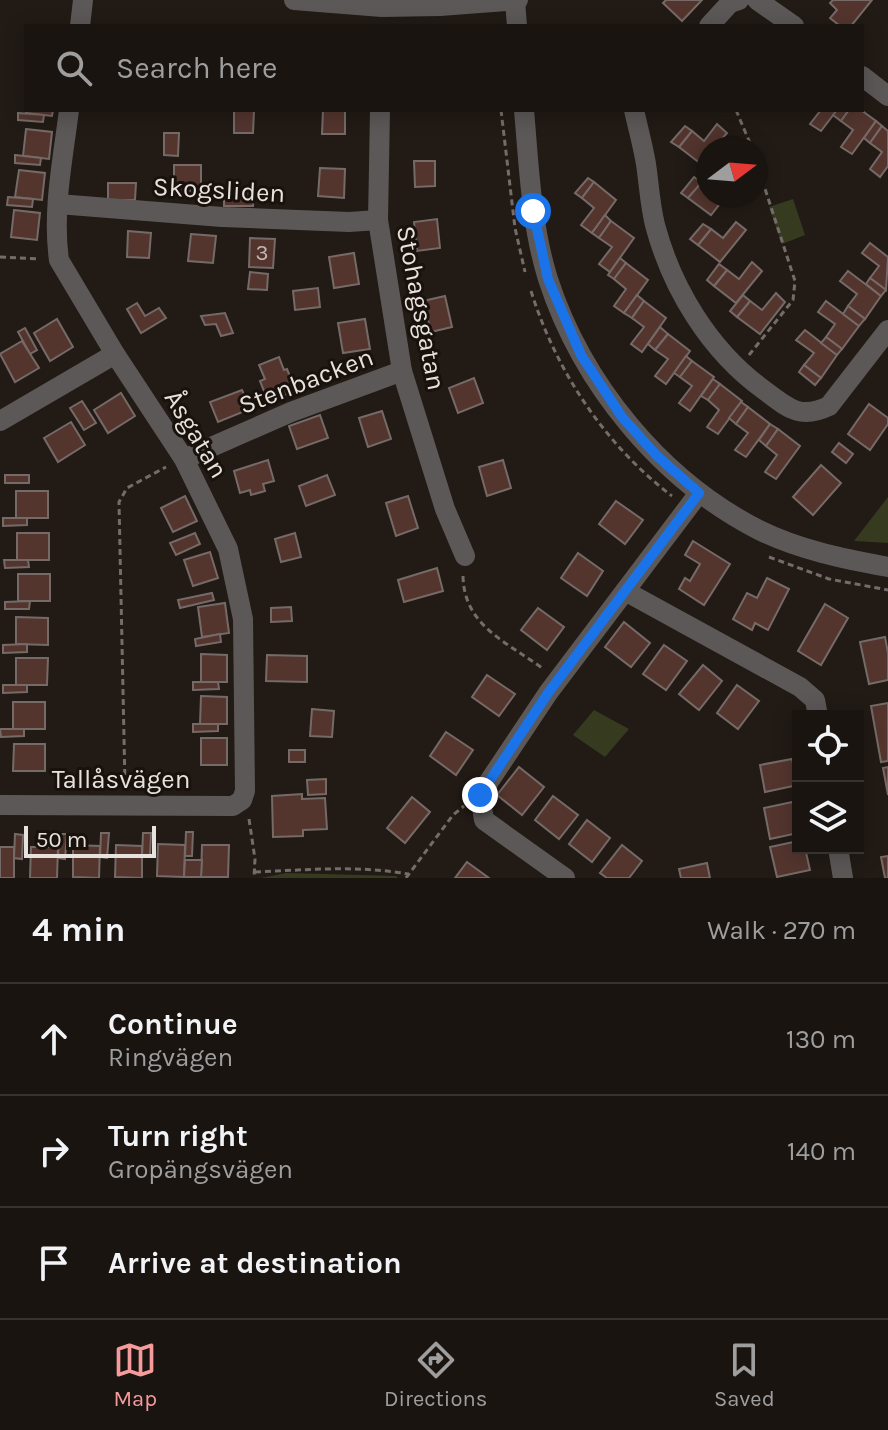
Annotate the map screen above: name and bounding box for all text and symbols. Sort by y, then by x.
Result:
search box [24,24,864,112]
icon: search [52,46,96,90]
text: Search here [116,50,277,86]
north arrow [696,136,768,208]
street label: Skogsliden [152,171,286,209]
route start [515,193,551,229]
street label: Stohagsgatan [390,223,452,393]
house number: 3 [256,240,269,266]
street label: Stenbacken [234,341,378,421]
street label: Åsgatan [158,384,234,484]
map controls [792,710,864,854]
button: locate [792,710,864,782]
street label: Tallåsvägen [52,764,190,795]
route end [462,777,498,813]
button: layers [792,782,864,854]
scale bar [24,822,156,858]
text: 50 m [36,827,87,853]
text: 4 min [32,910,125,950]
text: Walk · 270 m [707,915,856,946]
text: Continue [108,1006,238,1042]
icon: ahead [32,1017,76,1061]
text: 130 m [786,1024,856,1055]
text: Ringvägen [108,1042,233,1073]
text: Turn right [108,1118,248,1154]
icon: right [32,1129,76,1173]
text: 140 m [787,1136,856,1167]
text: Gropängsvägen [108,1154,293,1185]
icon: arrive [32,1241,76,1285]
text: Arrive at destination [108,1245,402,1281]
tab: Map [113,1338,157,1412]
tab: Directions [384,1338,487,1412]
tab: Saved [714,1338,775,1412]

